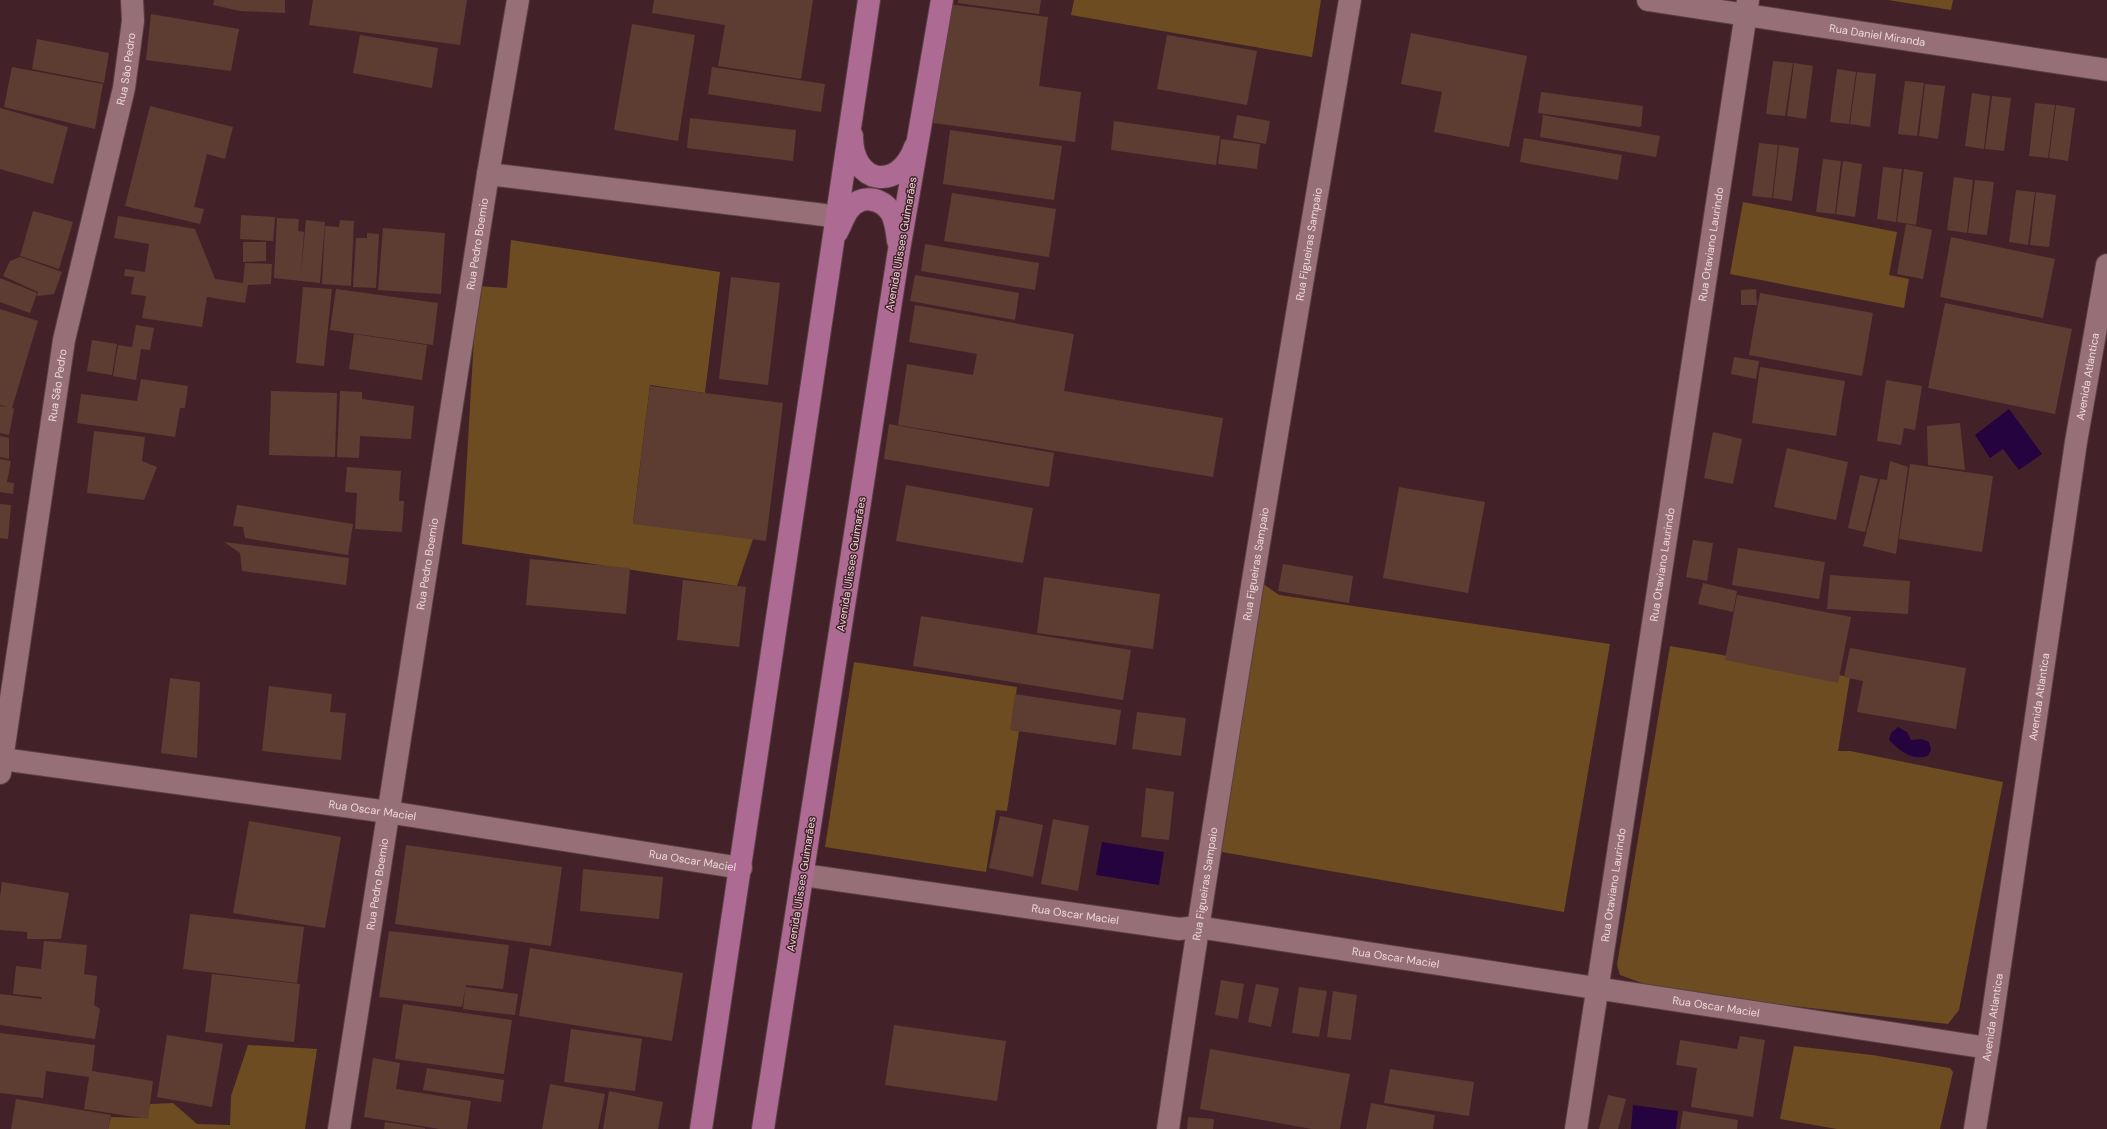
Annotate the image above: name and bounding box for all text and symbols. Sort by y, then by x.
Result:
street label: Rua Daniel Miranda [1828,21,1926,49]
street label: Rua São Pedro [113,32,138,107]
street label: Avenida Ulisses Guimarães [882,176,920,312]
street label: Rua Otaviano Laurindo [1695,186,1726,302]
street label: Rua Figueiras Sampaio [1292,187,1325,302]
street label: Rua Pedro Boemio [463,197,491,291]
street label: Avenida Atlantica [2073,332,2102,421]
street label: Rua São Pedro [45,348,70,422]
street label: Avenida Ulisses Guimarães [833,496,869,632]
street label: Rua Figueiras Sampaio [1240,506,1272,621]
street label: Rua Otaviano Laurindo [1646,507,1678,623]
street label: Rua Pedro Boemio [413,517,441,611]
street label: Avenida Atlantica [2026,652,2052,742]
street label: Rua Oscar Maciel [328,797,417,823]
street label: Avenida Ulisses Guimarães [783,816,819,952]
street label: Rua Figueiras Sampaio [1189,826,1221,941]
street label: Rua Otaviano Laurindo [1598,827,1629,943]
street label: Rua Pedro Boemio [363,837,391,931]
street label: Rua Oscar Maciel [648,847,737,874]
street label: Rua Oscar Maciel [1031,901,1120,927]
street label: Rua Oscar Maciel [1351,944,1440,971]
street label: Avenida Atlantica [1979,973,2006,1062]
street label: Rua Oscar Maciel [1671,993,1761,1020]

